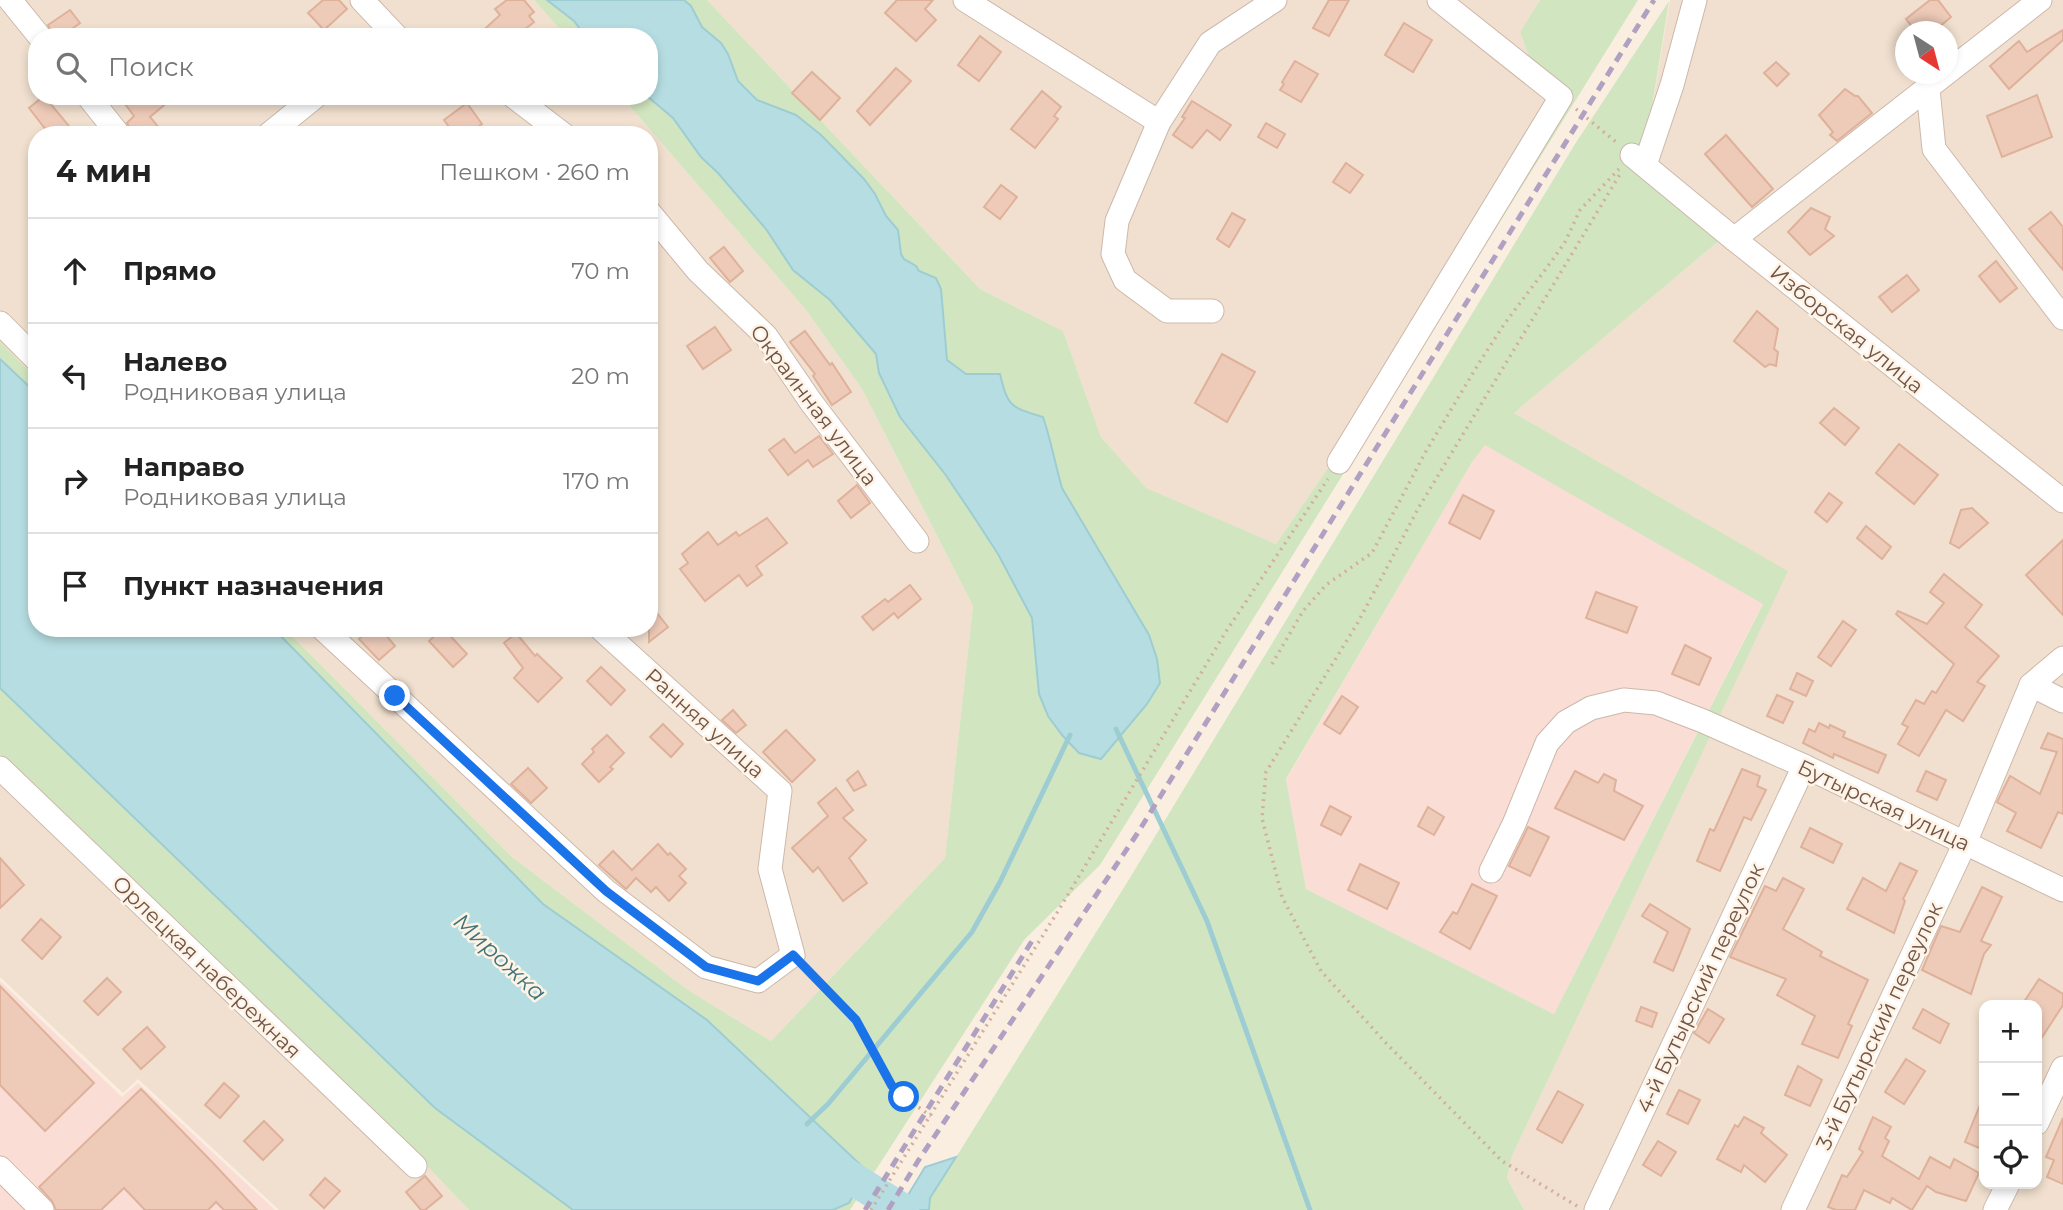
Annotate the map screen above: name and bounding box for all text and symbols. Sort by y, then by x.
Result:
north arrow [1895,21,1958,84]
search box [28,28,658,105]
icon: search [52,48,90,86]
text: Поиск [108,51,194,83]
text: 4 мин [56,153,152,190]
text: Пешком · 260 m [439,158,630,186]
icon: ahead [56,252,94,290]
text: Прямо [123,255,216,287]
text: 70 m [571,257,630,285]
street label: Изборская улица [1765,260,1929,398]
street label: Окраинная улица [745,319,883,491]
text: Налево [123,346,227,378]
icon: left [56,357,94,395]
text: 20 m [571,362,630,390]
text: Родниковая улица [123,378,347,406]
text: Направо [123,451,244,483]
icon: right [56,462,94,500]
text: 170 m [563,467,630,495]
text: Родниковая улица [123,483,347,511]
icon: arrive [56,567,94,605]
text: Пункт назначения [123,570,384,602]
street label: Ранняя улица [640,663,770,783]
route end [379,680,410,711]
street label: Бутырская улица [1794,754,1974,856]
street label: 4-й Бутырский переулок [1631,859,1769,1117]
street label: Орлецкая набережная [108,870,306,1064]
street label: 3-й Бутырский переулок [1811,898,1947,1154]
water label: Мирожка [448,907,552,1007]
map controls [1979,1000,2042,1189]
button: + [1979,1000,2042,1063]
button: − [1979,1063,2042,1126]
route start [888,1081,919,1112]
button: locate [1979,1126,2042,1189]

